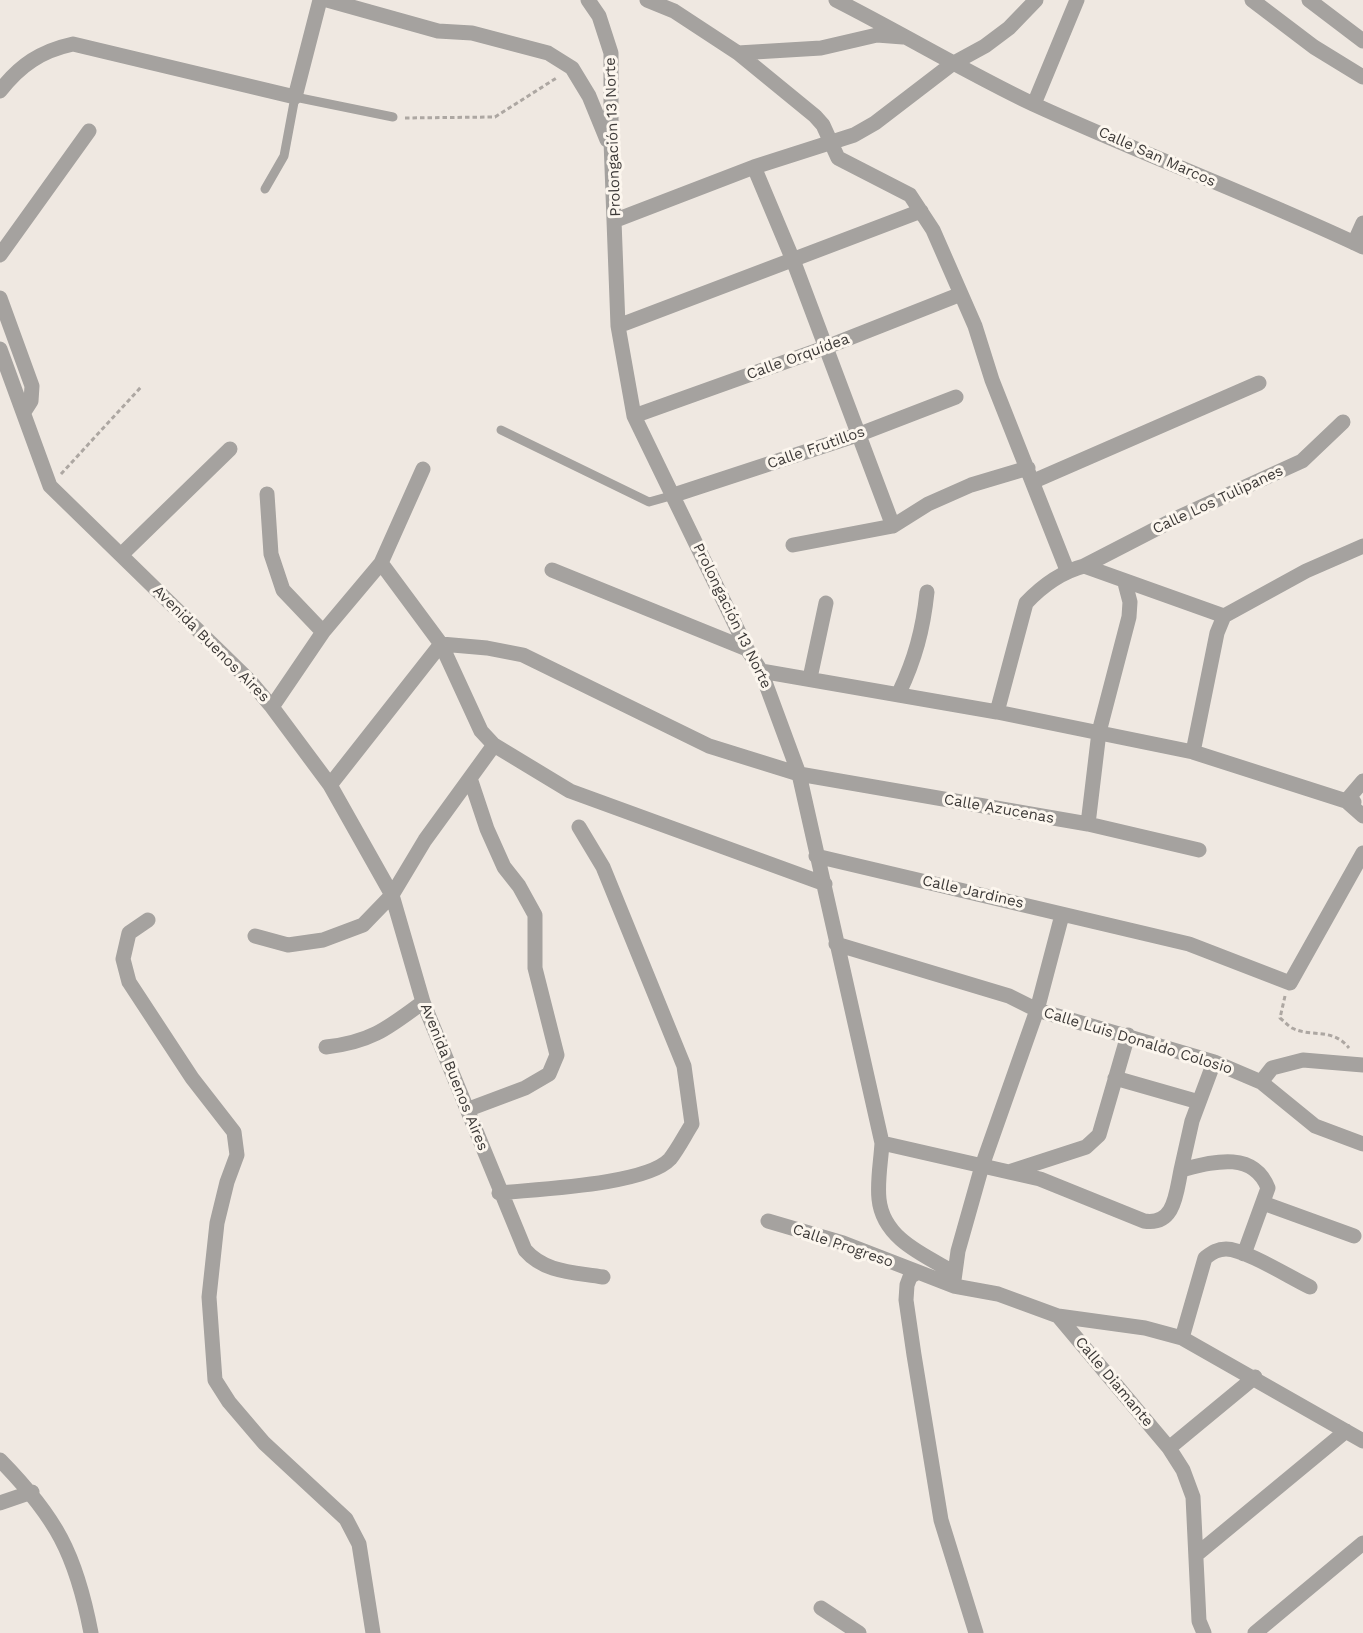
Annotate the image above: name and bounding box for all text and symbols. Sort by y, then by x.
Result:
street label: Prolongación 13 Norte [601,57,625,217]
street label: Calle San Marcos [1096,123,1218,191]
street label: Calle Orquídea [744,330,852,384]
street label: Calle Frutillos [765,423,867,473]
street label: Calle Los Tulipanes [1150,462,1286,538]
street label: Prolongación 13 Norte [689,540,775,692]
street label: Avenida Buenos Aires [149,582,273,706]
street label: Calle Azucenas [942,790,1056,828]
street label: Calle Jardines [921,872,1025,912]
street label: Avenida Buenos Aires [416,1001,492,1153]
street label: Calle Luis Donaldo Colosio [1042,1004,1234,1078]
street label: Calle Progreso [790,1220,896,1272]
street label: Calle Diamante [1071,1333,1157,1431]

